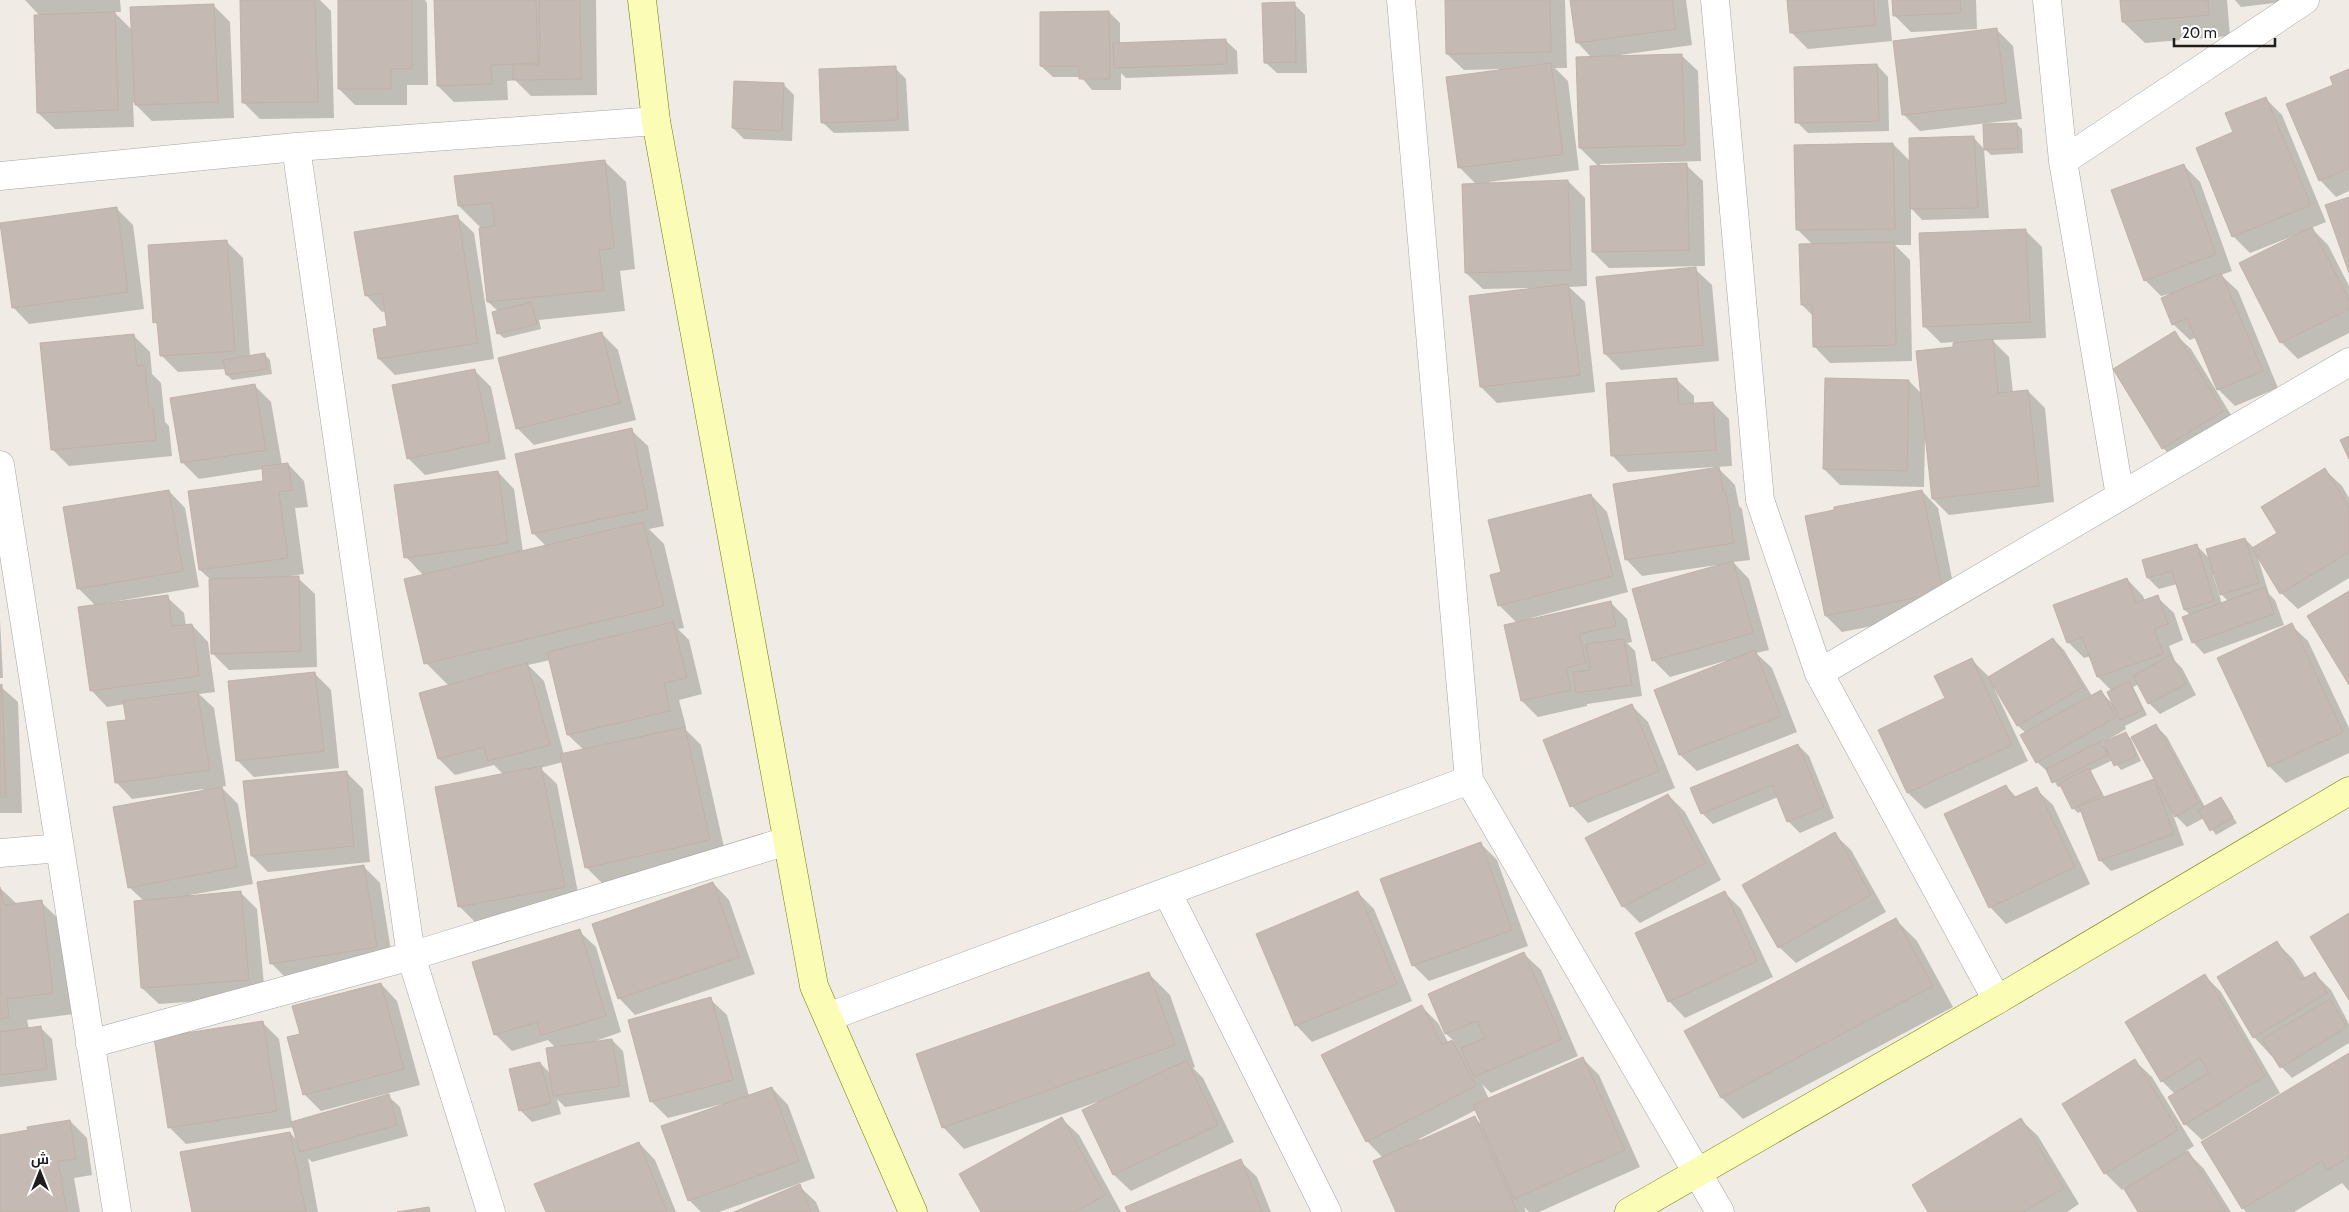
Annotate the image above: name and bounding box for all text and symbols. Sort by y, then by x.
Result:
scale bar [2174,15,2275,47]
text: 20 m [2182,24,2217,42]
north arrow [15,1147,65,1197]
text: ش [31,1150,49,1168]

